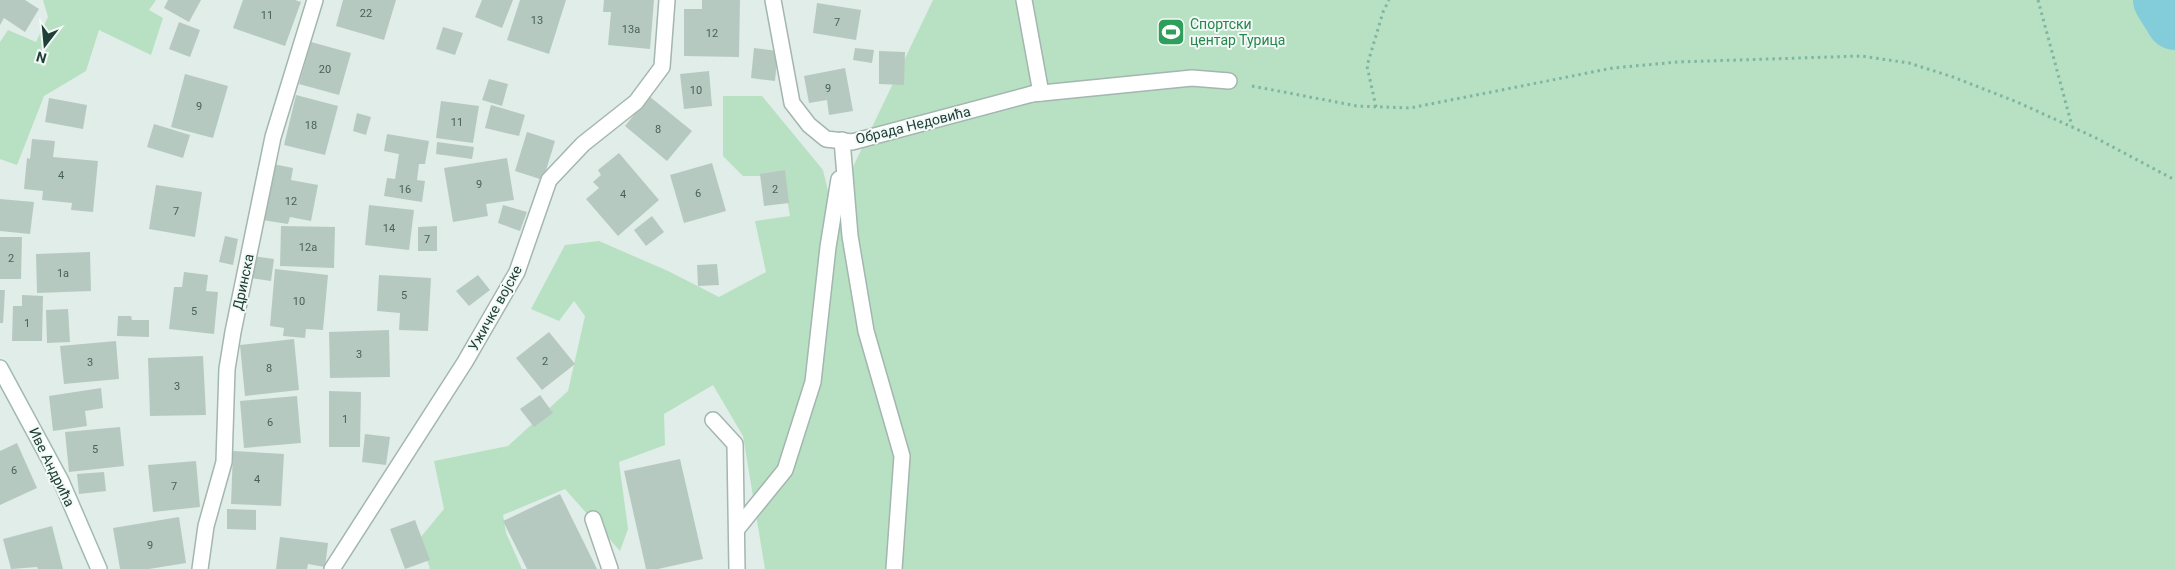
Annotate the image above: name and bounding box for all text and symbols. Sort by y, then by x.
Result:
house number: 22 [360,7,372,20]
house number: 11 [261,9,273,22]
house number: 13 [531,14,543,27]
house number: 7 [834,16,840,29]
place label: Спортски центар Турица [1190,16,1285,48]
sports icon: Спортски центар Турица [1156,17,1186,47]
north arrow [20,20,70,70]
house number: 13a [622,23,640,36]
house number: 12 [706,27,718,40]
text: N [34,48,48,67]
house number: 20 [319,63,331,76]
house number: 9 [825,82,831,95]
house number: 10 [690,84,702,97]
house number: 9 [196,100,202,113]
street label: Обрада Недовића [854,103,972,147]
house number: 11 [451,116,463,129]
house number: 18 [305,119,317,132]
house number: 8 [655,123,661,136]
house number: 4 [58,169,64,182]
house number: 9 [476,178,482,191]
house number: 16 [399,183,411,196]
house number: 2 [772,183,778,196]
house number: 6 [695,187,701,200]
house number: 4 [620,188,626,201]
house number: 12 [285,195,297,208]
house number: 7 [173,205,179,218]
house number: 14 [383,222,395,235]
house number: 7 [424,233,430,246]
house number: 12a [299,241,317,254]
house number: 2 [8,252,14,265]
street label: Дринска [229,252,257,312]
street label: Ужичке војске [465,263,525,353]
house number: 1a [57,267,69,280]
house number: 5 [401,289,407,302]
house number: 10 [293,295,305,308]
house number: 5 [191,305,197,318]
house number: 1 [24,317,30,330]
house number: 3 [356,348,362,361]
house number: 2 [542,355,548,368]
house number: 3 [87,356,93,369]
house number: 8 [266,362,272,375]
house number: 3 [174,380,180,393]
house number: 1 [342,413,348,426]
house number: 6 [267,416,273,429]
street label: Иве Андрића [26,425,78,509]
house number: 5 [92,443,98,456]
house number: 6 [11,464,17,477]
house number: 4 [254,473,260,486]
house number: 7 [171,480,177,493]
house number: 9 [147,539,153,552]

